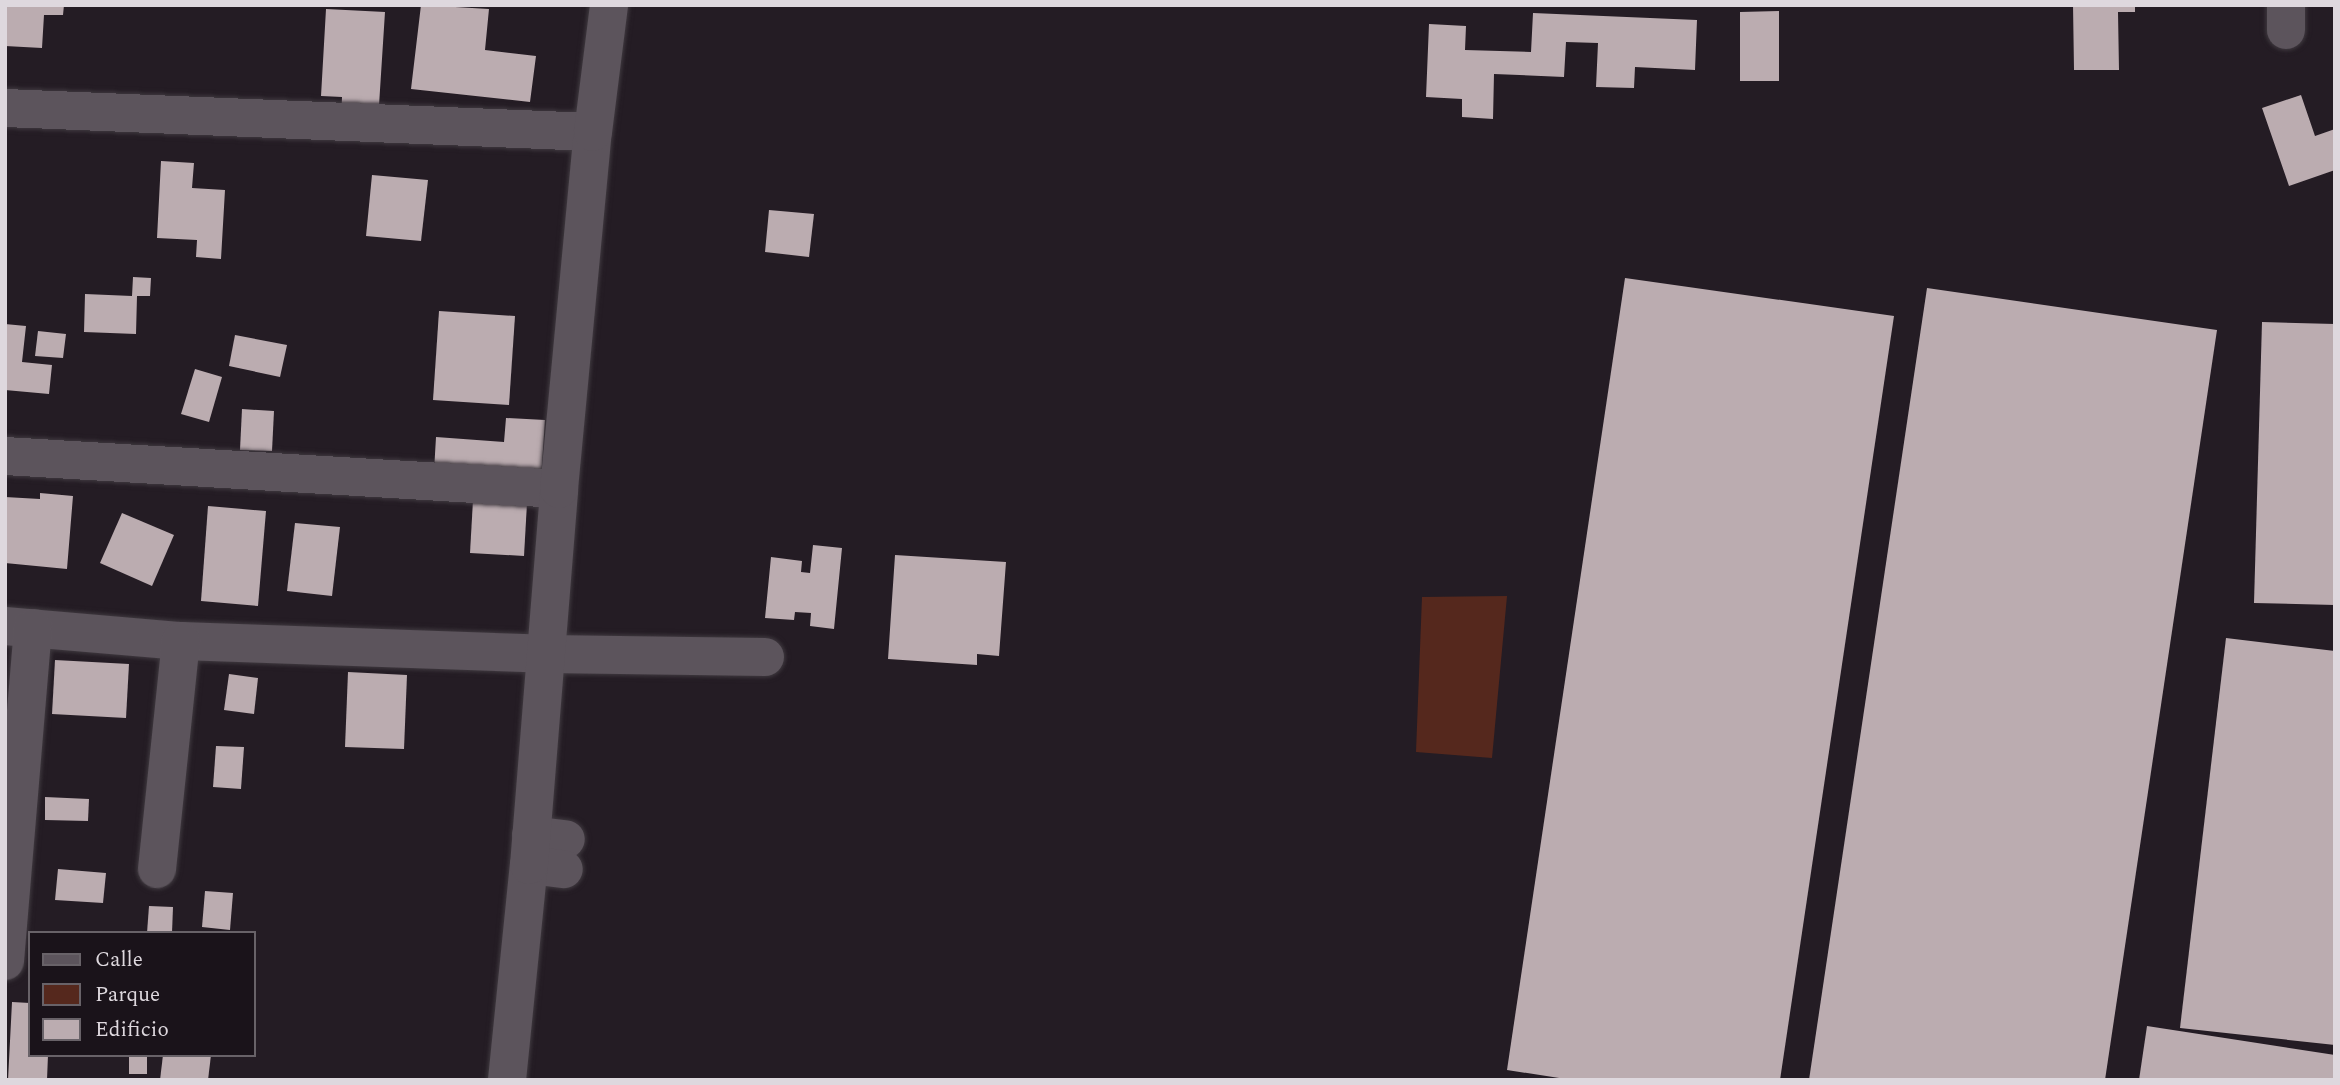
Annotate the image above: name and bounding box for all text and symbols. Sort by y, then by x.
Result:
legend [28,931,256,1057]
text: Calle [95,944,143,976]
text: Parque [95,979,160,1011]
text: Edificio [95,1014,169,1046]

